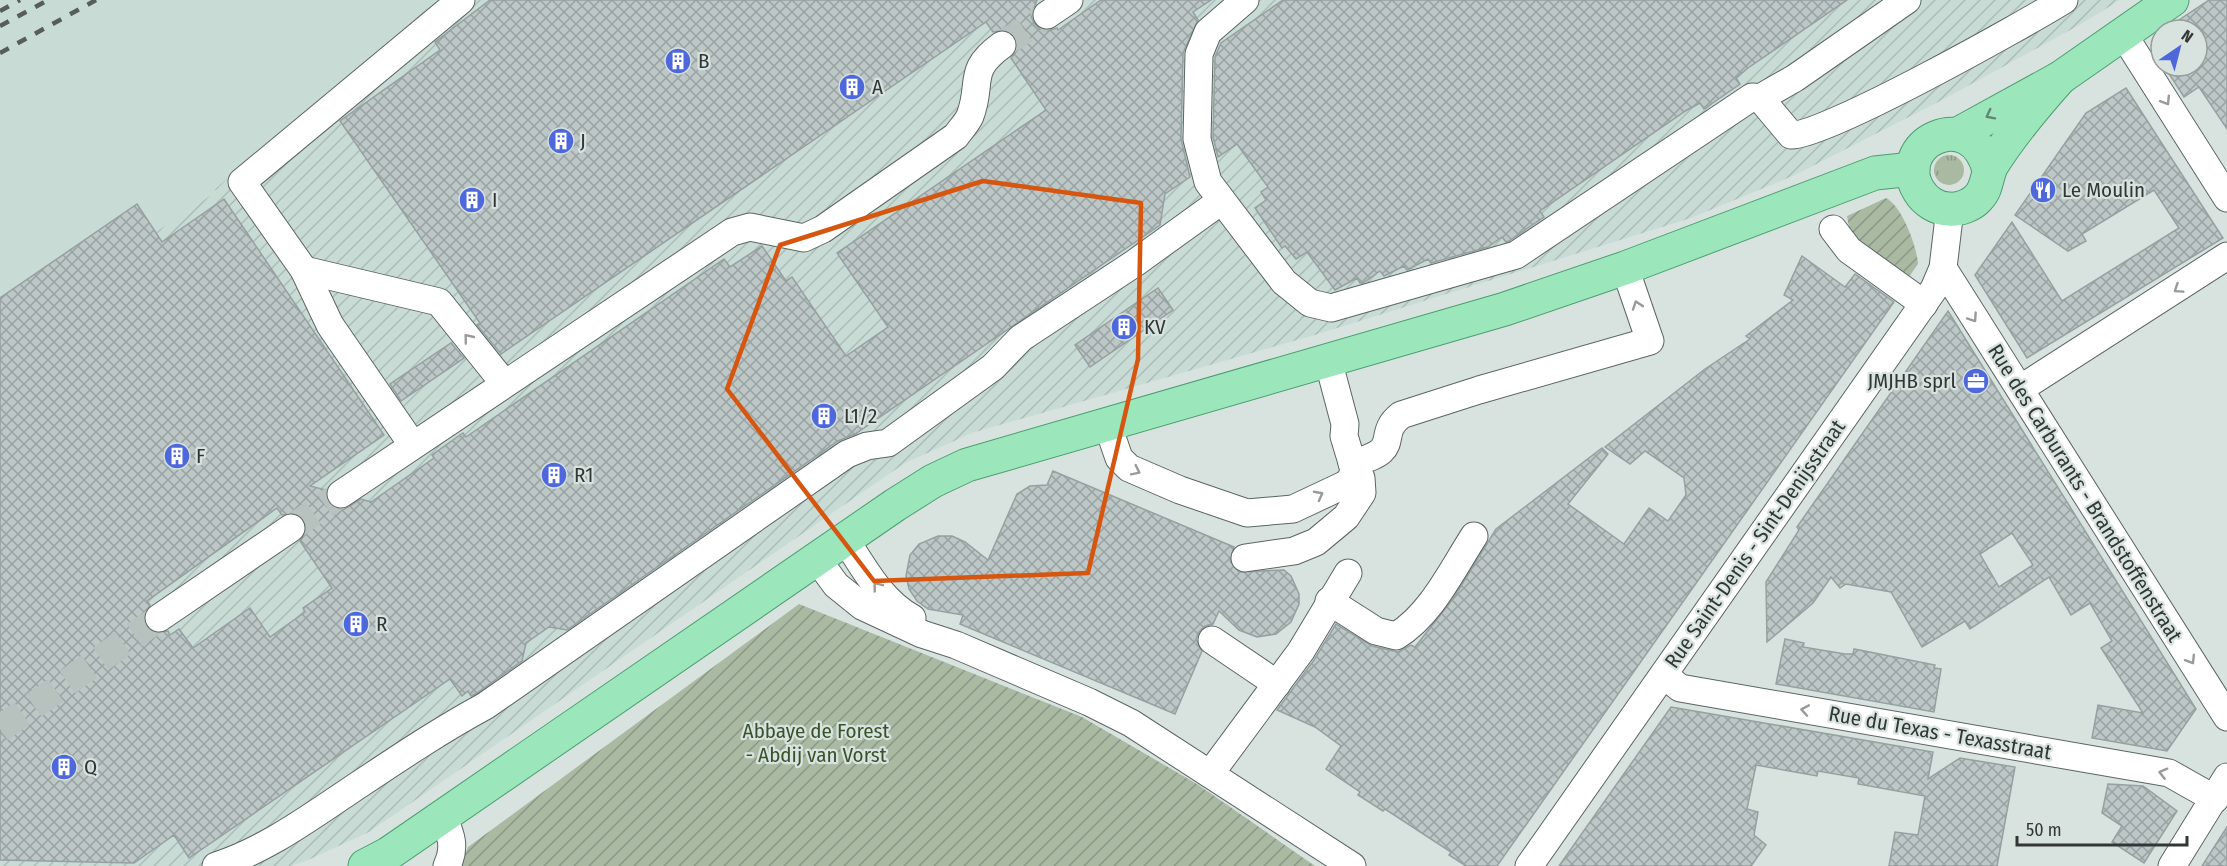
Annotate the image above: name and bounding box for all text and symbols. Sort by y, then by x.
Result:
north arrow [2149,18,2209,78]
text: N [2178,26,2197,47]
building icon: B [663,46,693,76]
place label: B [698,48,710,74]
building icon: A [837,72,867,102]
place label: A [872,74,883,100]
one-way arrow [2158,95,2170,105]
one-way arrow [1985,108,1996,120]
building icon: J [546,126,576,156]
place label: J [580,128,586,154]
restaurant icon: Le Moulin [2028,175,2058,205]
place label: Le Moulin [2062,177,2145,203]
building icon: I [457,185,487,215]
place label: I [492,187,498,213]
one-way arrow [2174,281,2185,292]
one-way arrow [1632,300,1645,310]
one-way arrow [1966,311,1977,322]
building icon: KV [1109,312,1139,342]
place label: KV [1144,314,1166,340]
one-way arrow [464,334,475,345]
street label: Rue des Carburants - Brandstoffenstraat [1982,339,2188,647]
office icon: JMJHB sprl [1961,366,1991,396]
place label: JMJHB sprl [1868,368,1956,394]
building icon: L1/2 [809,401,839,431]
place label: L1/2 [844,403,877,429]
street label: Rue Saint-Denis - Sint-Denijsstraat [1659,415,1851,673]
building icon: F [162,441,192,471]
place label: F [196,443,205,469]
building icon: R1 [539,460,569,490]
place label: R1 [574,462,594,488]
one-way arrow [1130,464,1141,475]
one-way arrow [1313,491,1324,502]
one-way arrow [873,582,884,593]
building icon: R [341,609,371,639]
place label: R [376,611,388,637]
one-way arrow [2183,654,2195,664]
street label: Rue du Texas - Texasstraat [1827,701,2054,765]
one-way arrow [1801,704,1811,717]
park label: Abbaye de Forest - Abdij van Vorst [743,718,890,768]
building icon: Q [49,752,79,782]
place label: Q [84,754,97,780]
one-way arrow [2158,767,2168,780]
scale bar [2017,809,2186,847]
text: 50 m [2026,819,2062,841]

